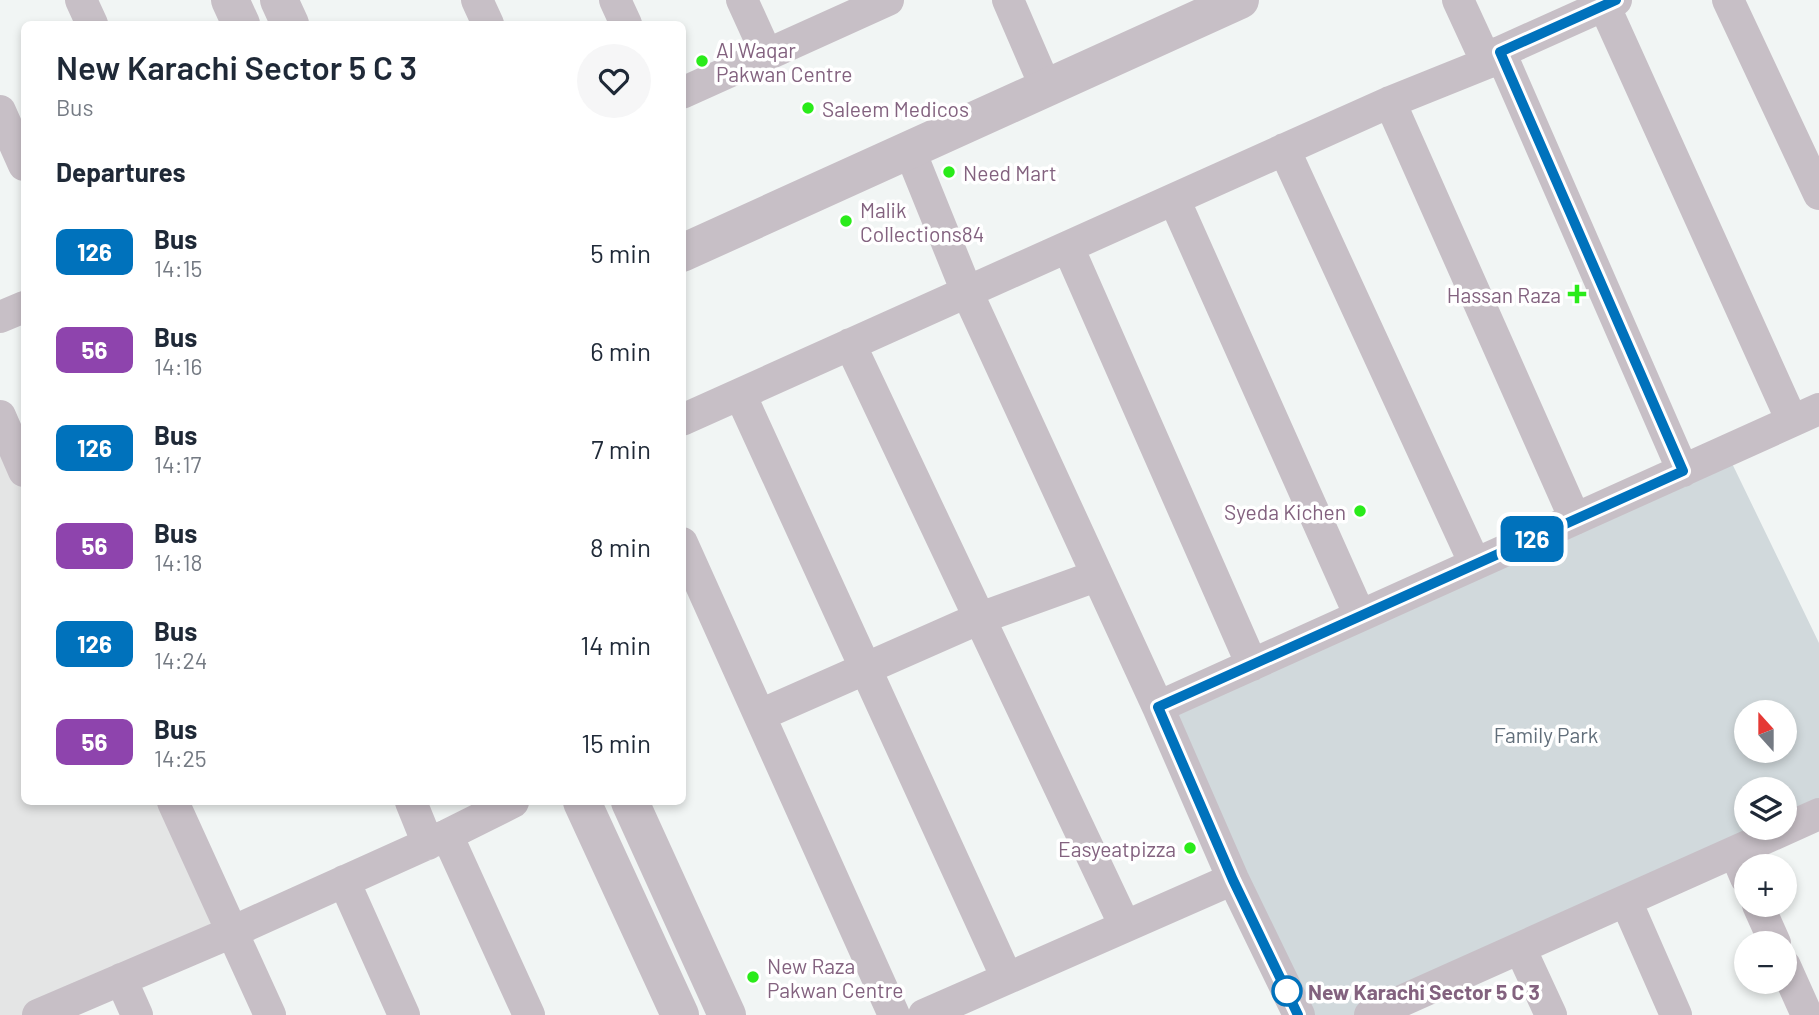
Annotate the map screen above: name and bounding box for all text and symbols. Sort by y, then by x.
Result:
place label: Al Waqar Pakwan Centre [716,37,852,86]
button: heart [577,44,651,118]
text: New Karachi Sector 5 C 3 [56,47,417,87]
marker: Al Waqar Pakwan Centre [694,53,710,69]
text: Bus [56,93,94,121]
place label: Saleem Medicos [822,96,969,121]
marker: Saleem Medicos [800,100,816,116]
text: Departures [56,156,186,187]
place label: Need Mart [963,160,1057,185]
marker: Need Mart [941,164,957,180]
place label: Malik Collections84 [860,197,984,246]
marker: Malik Collections84 [838,213,854,229]
text: Bus [154,223,197,254]
text: 126 [77,237,112,266]
text: 5 min [590,237,651,268]
text: 14:15 [154,254,202,282]
place label: Hassan Raza [1447,282,1561,307]
marker: Hassan Raza [1567,284,1587,304]
text: Bus [154,321,197,352]
text: 56 [82,335,107,364]
text: 6 min [590,335,651,366]
text: 14:16 [154,352,202,380]
text: Bus [154,419,197,450]
text: 126 [77,433,112,462]
text: 7 min [591,433,651,464]
text: 14:17 [154,450,201,478]
place label: Syeda Kichen [1224,499,1346,524]
marker: Syeda Kichen [1352,503,1368,519]
line badge: 126 [1492,516,1572,562]
text: Bus [154,517,197,548]
text: 126 [1515,524,1549,553]
text: 56 [82,531,107,560]
text: 8 min [590,531,651,562]
text: 14:18 [154,548,203,576]
text: Bus [154,615,197,646]
text: 126 [77,629,112,658]
text: 14 min [580,629,651,660]
text: 14:24 [154,646,208,674]
north arrow [1734,700,1797,763]
map controls [1734,700,1797,994]
text: Bus [154,713,197,744]
park label: Family Park [1494,722,1598,747]
text: 56 [82,727,107,756]
text: 15 min [581,727,651,758]
text: 14:25 [154,744,207,772]
button: layers [1734,777,1797,840]
place label: Easyeatpizza [1058,836,1176,861]
marker: Easyeatpizza [1182,840,1198,856]
button: + [1734,854,1797,917]
button: − [1734,931,1797,994]
place label: New Raza Pakwan Centre [767,953,903,1002]
marker: New Raza Pakwan Centre [745,969,761,985]
marker: New Karachi Sector 5 C 3 [1272,976,1302,1006]
place label: New Karachi Sector 5 C 3 [1308,979,1540,1004]

